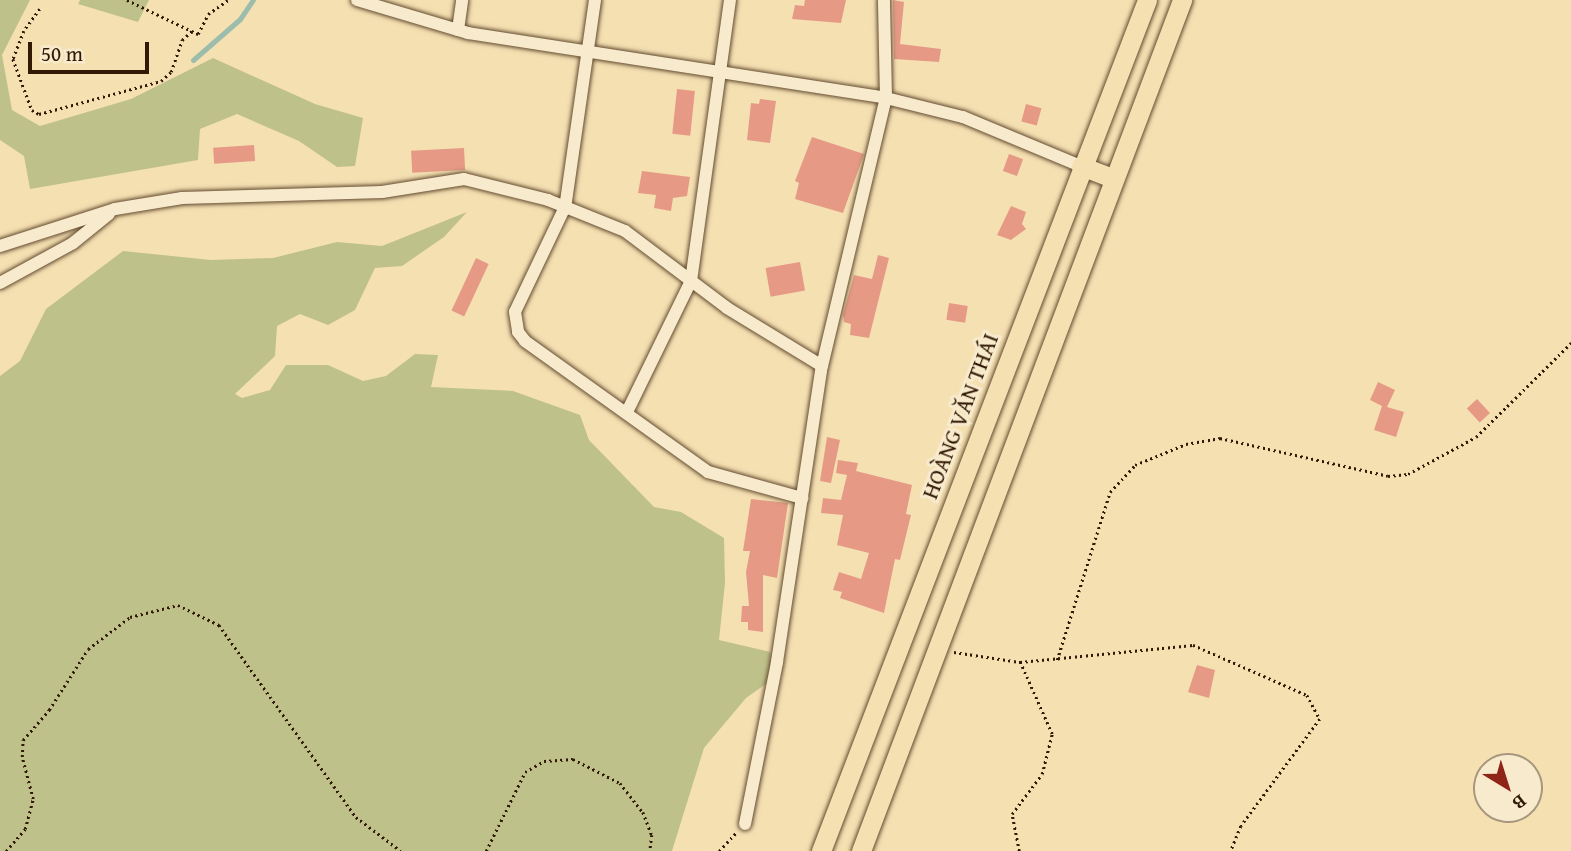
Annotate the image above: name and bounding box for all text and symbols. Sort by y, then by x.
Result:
scale bar [32,28,152,72]
text: 50 m [41,38,83,69]
street label: HOÀNG VĂN THÁI [916,329,1004,503]
north arrow [1473,753,1543,823]
text: B [1506,788,1533,818]

